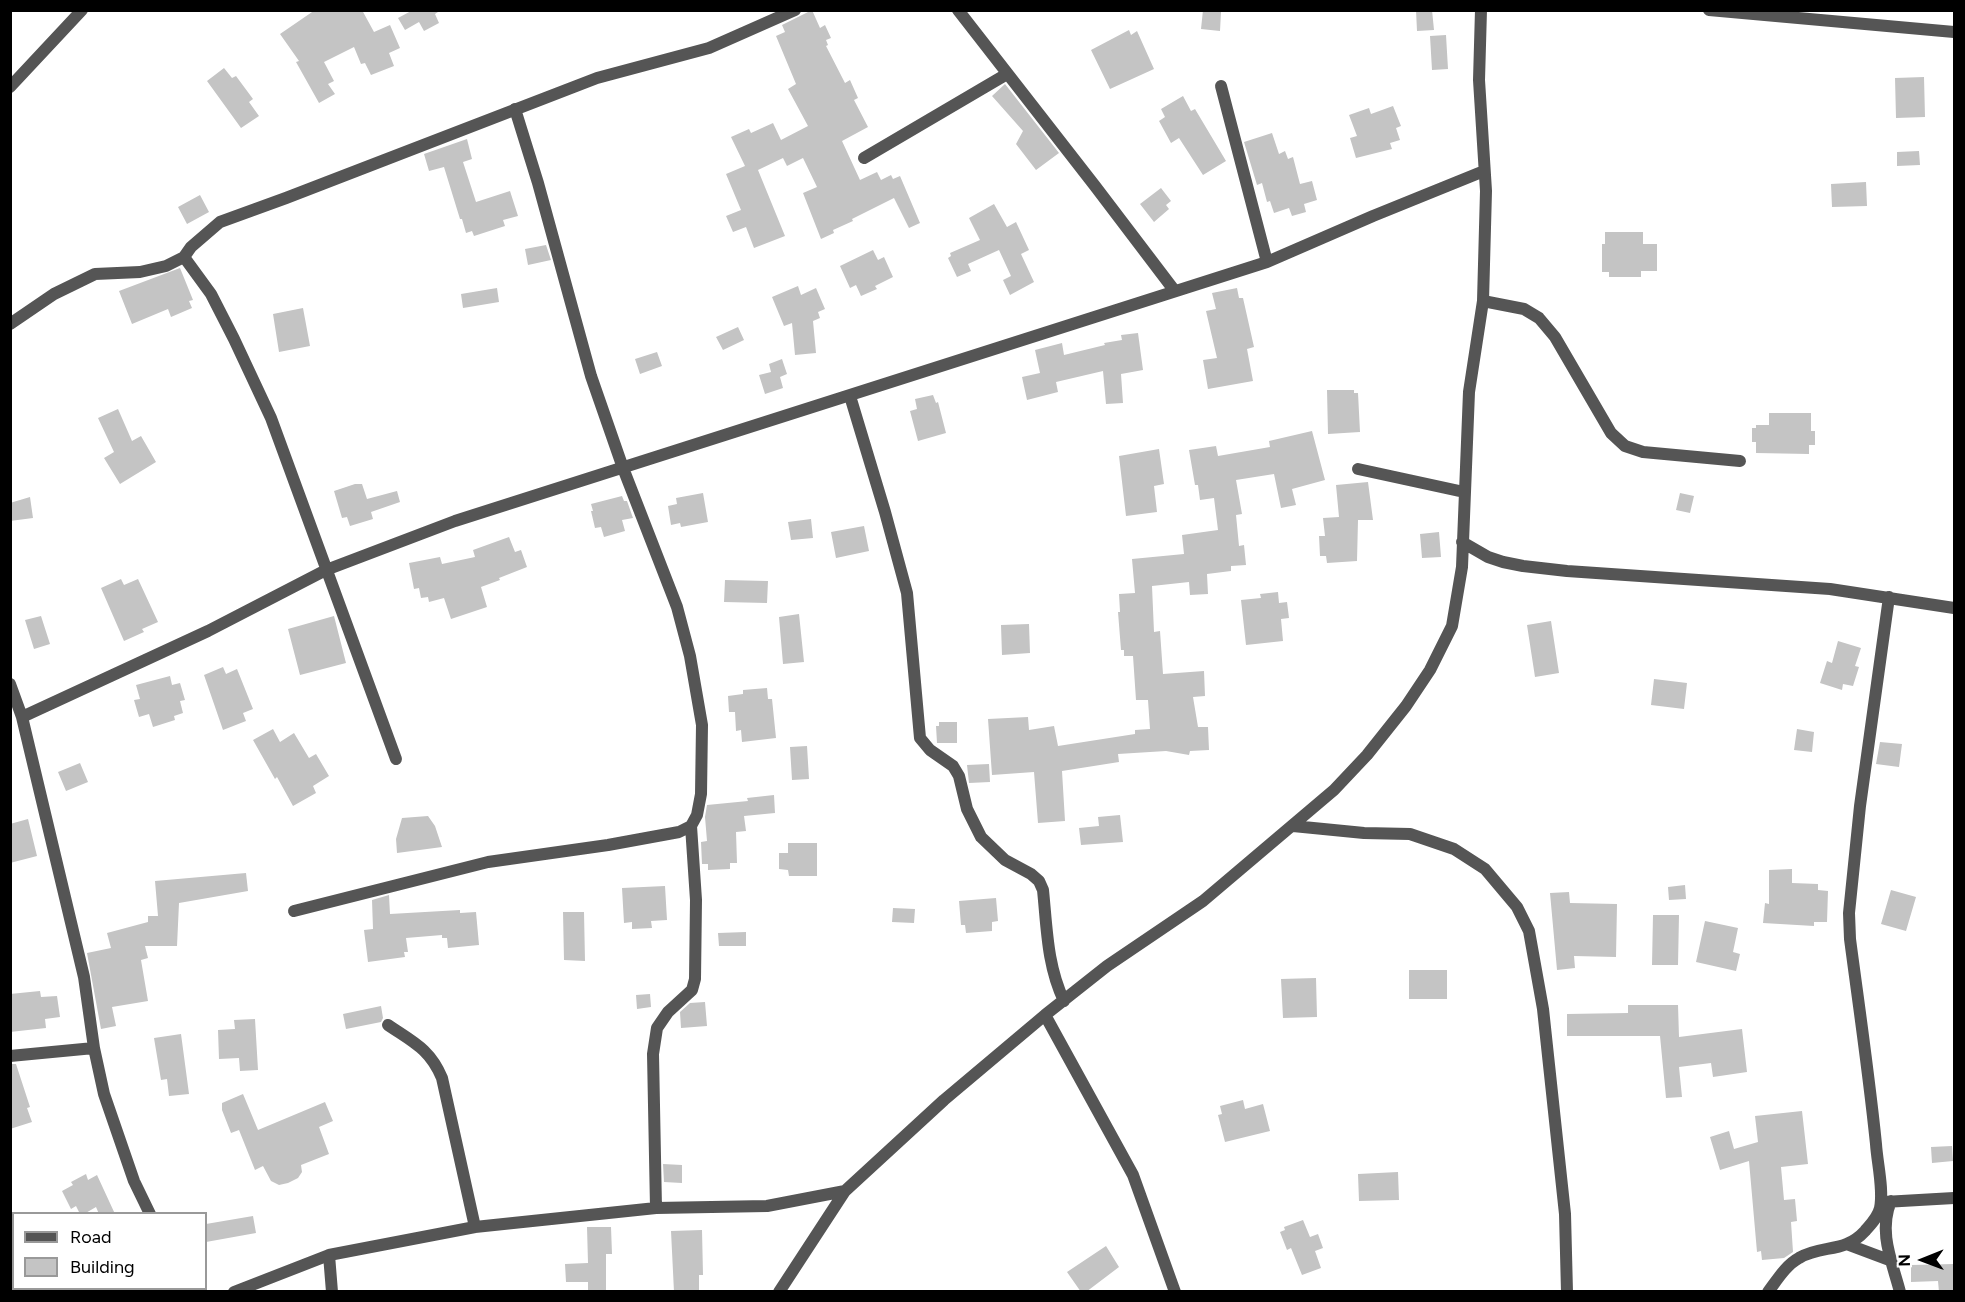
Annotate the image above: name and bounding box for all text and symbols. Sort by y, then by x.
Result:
legend [12,1212,207,1290]
text: Road [70,1226,111,1248]
north arrow [1893,1230,1953,1290]
text: N [1895,1254,1914,1267]
text: Building [70,1256,135,1278]

